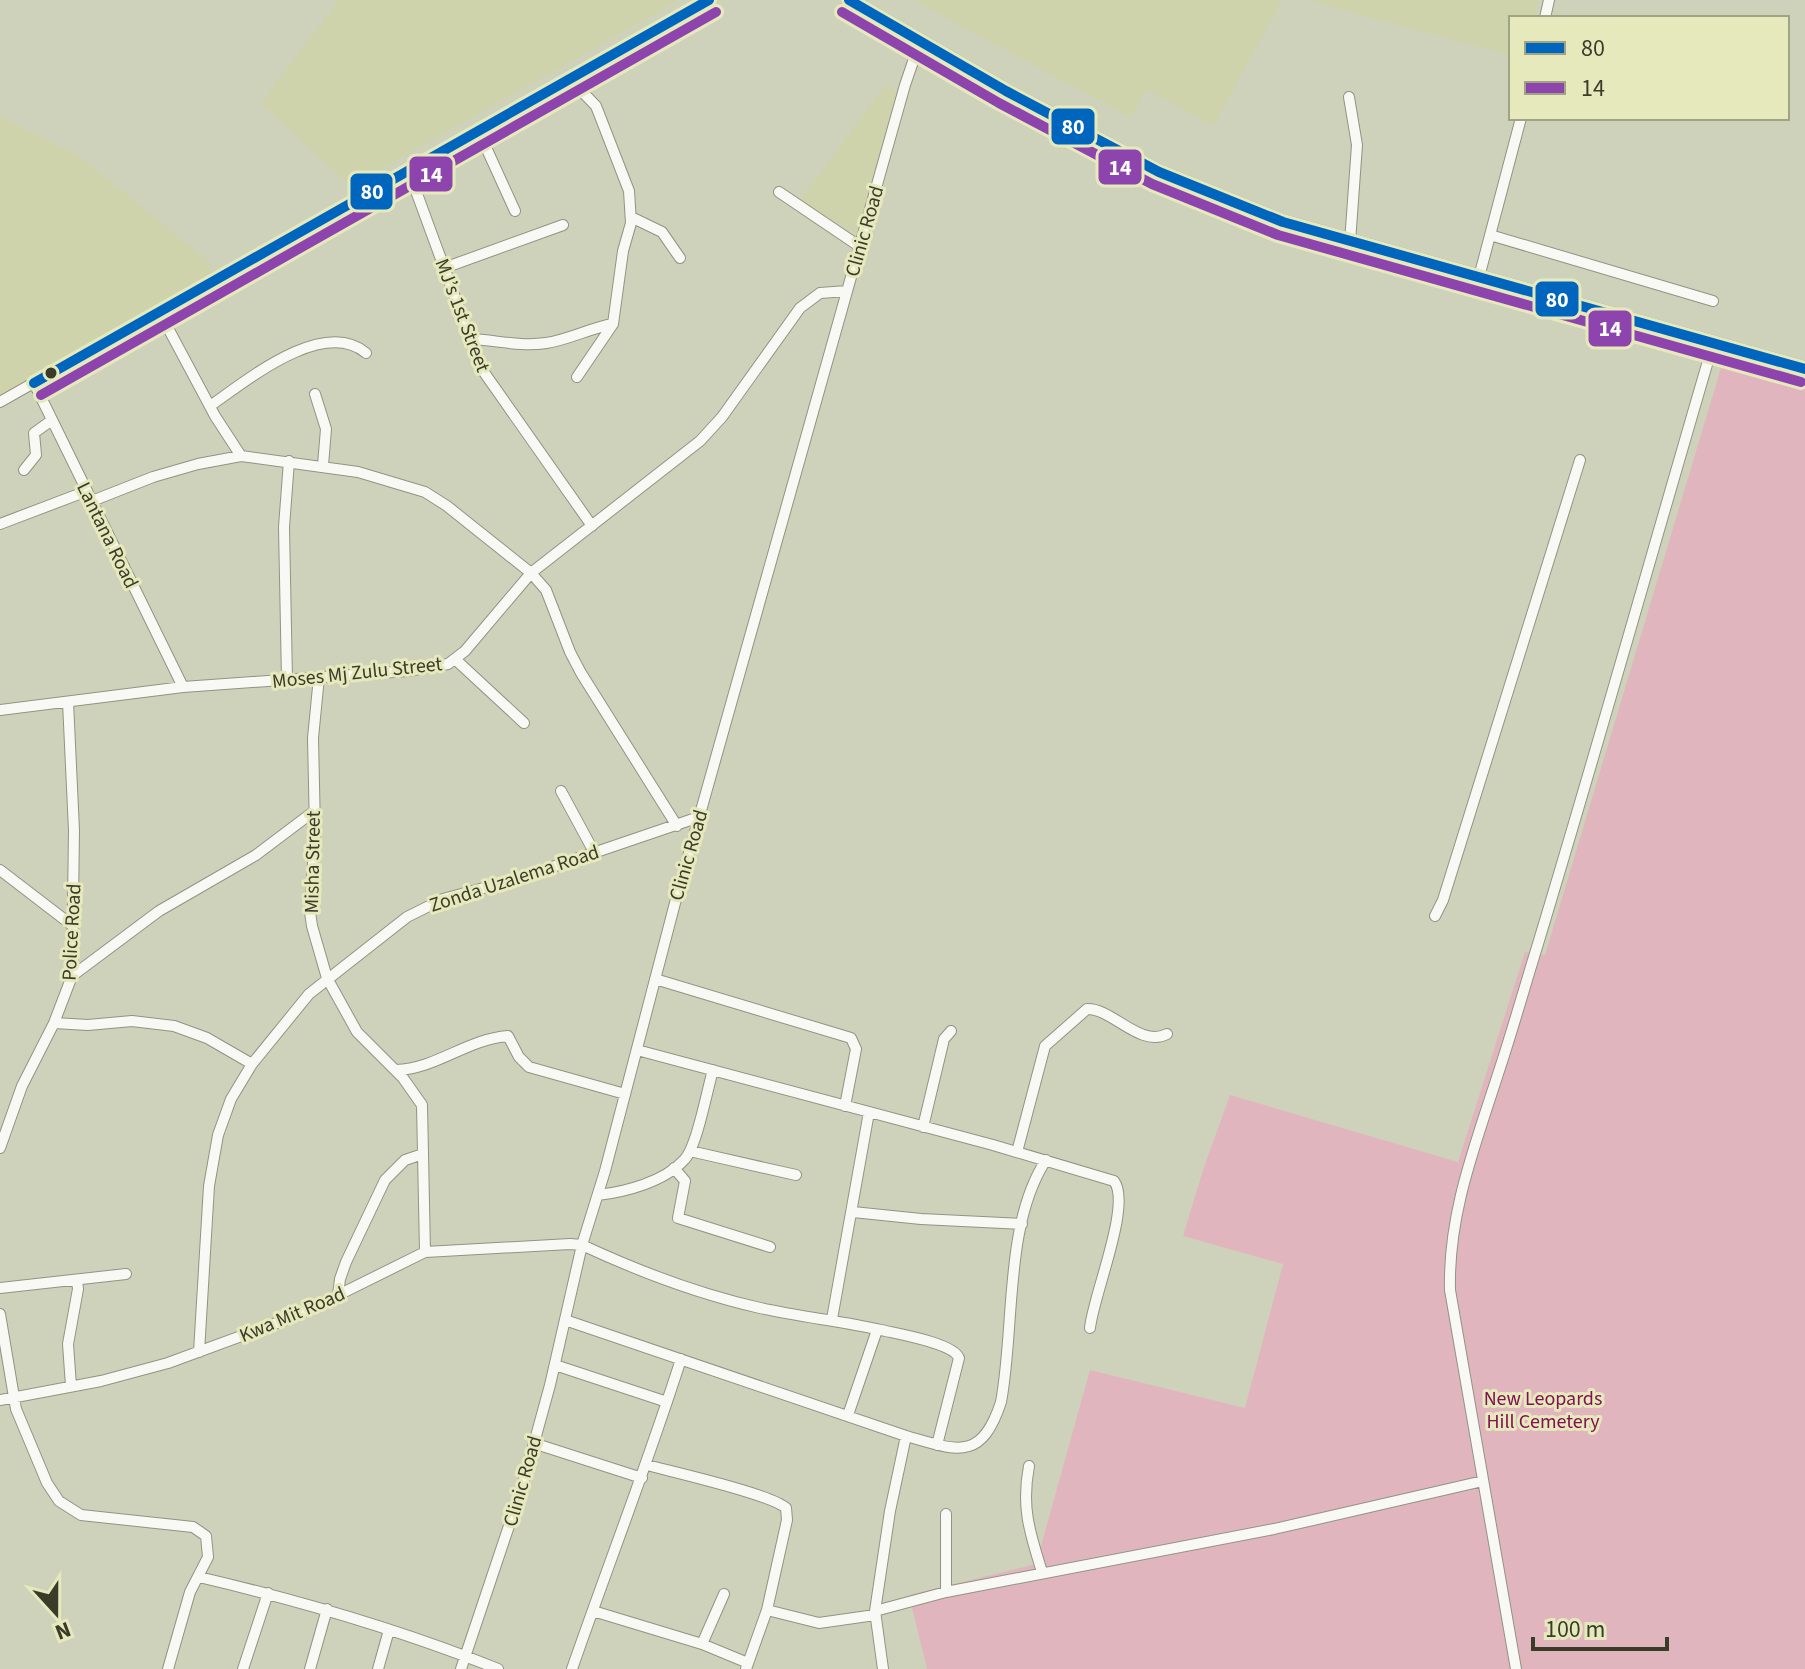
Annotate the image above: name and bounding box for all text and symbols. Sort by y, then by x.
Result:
legend [1509,16,1789,120]
text: 80 [1581,31,1605,66]
text: 14 [1581,71,1605,106]
line badge: 80 [1050,107,1096,146]
text: 80 [1061,111,1085,143]
line badge: 14 [1097,148,1143,186]
text: 14 [1108,152,1132,184]
line badge: 14 [408,155,454,193]
text: 14 [419,159,443,191]
line badge: 80 [349,172,394,211]
text: 80 [360,176,384,208]
street label: Clinic Road [839,183,891,280]
street label: MJ’s 1st Street [428,255,497,376]
line badge: 80 [1534,280,1580,318]
text: 80 [1545,284,1569,316]
line badge: 14 [1587,309,1633,348]
text: 14 [1598,313,1622,345]
unlabelled marker [43,365,59,381]
street label: Lantana Road [69,478,145,593]
street label: Moses Mj Zulu Street [271,650,444,696]
street label: Clinic Road [663,807,715,904]
street label: Misha Street [298,810,328,914]
street label: Zonda Uzalema Road [426,838,603,920]
street label: Police Road [55,883,89,981]
street label: Kwa Mit Road [235,1280,350,1350]
park label: New Leopards Hill Cemetery [1484,1385,1602,1436]
street label: Clinic Road [497,1433,549,1530]
north arrow [16,1573,96,1653]
scale bar [1533,1601,1667,1651]
text: 100 m [1545,1612,1605,1647]
text: N [50,1613,75,1648]

